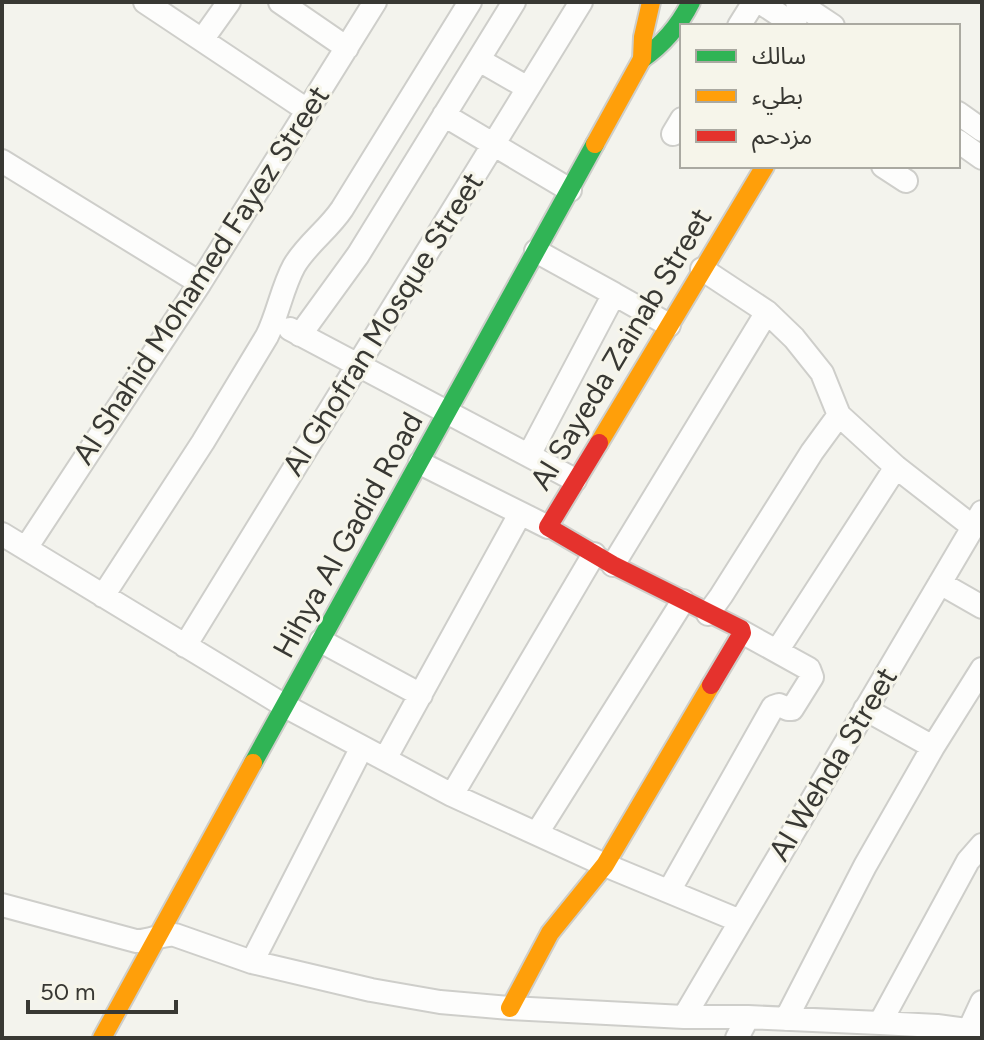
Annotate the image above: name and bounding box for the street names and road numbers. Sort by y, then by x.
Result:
street label: Al Shahid Mohamed Fayez Street [64,78,337,471]
street label: Al Ghofran Mosque Street [274,165,491,482]
street label: Al Sayeda Zainab Street [522,201,719,496]
street label: Hihya Al Gadid Road [265,405,430,664]
street label: Al Wehda Street [760,660,905,867]

